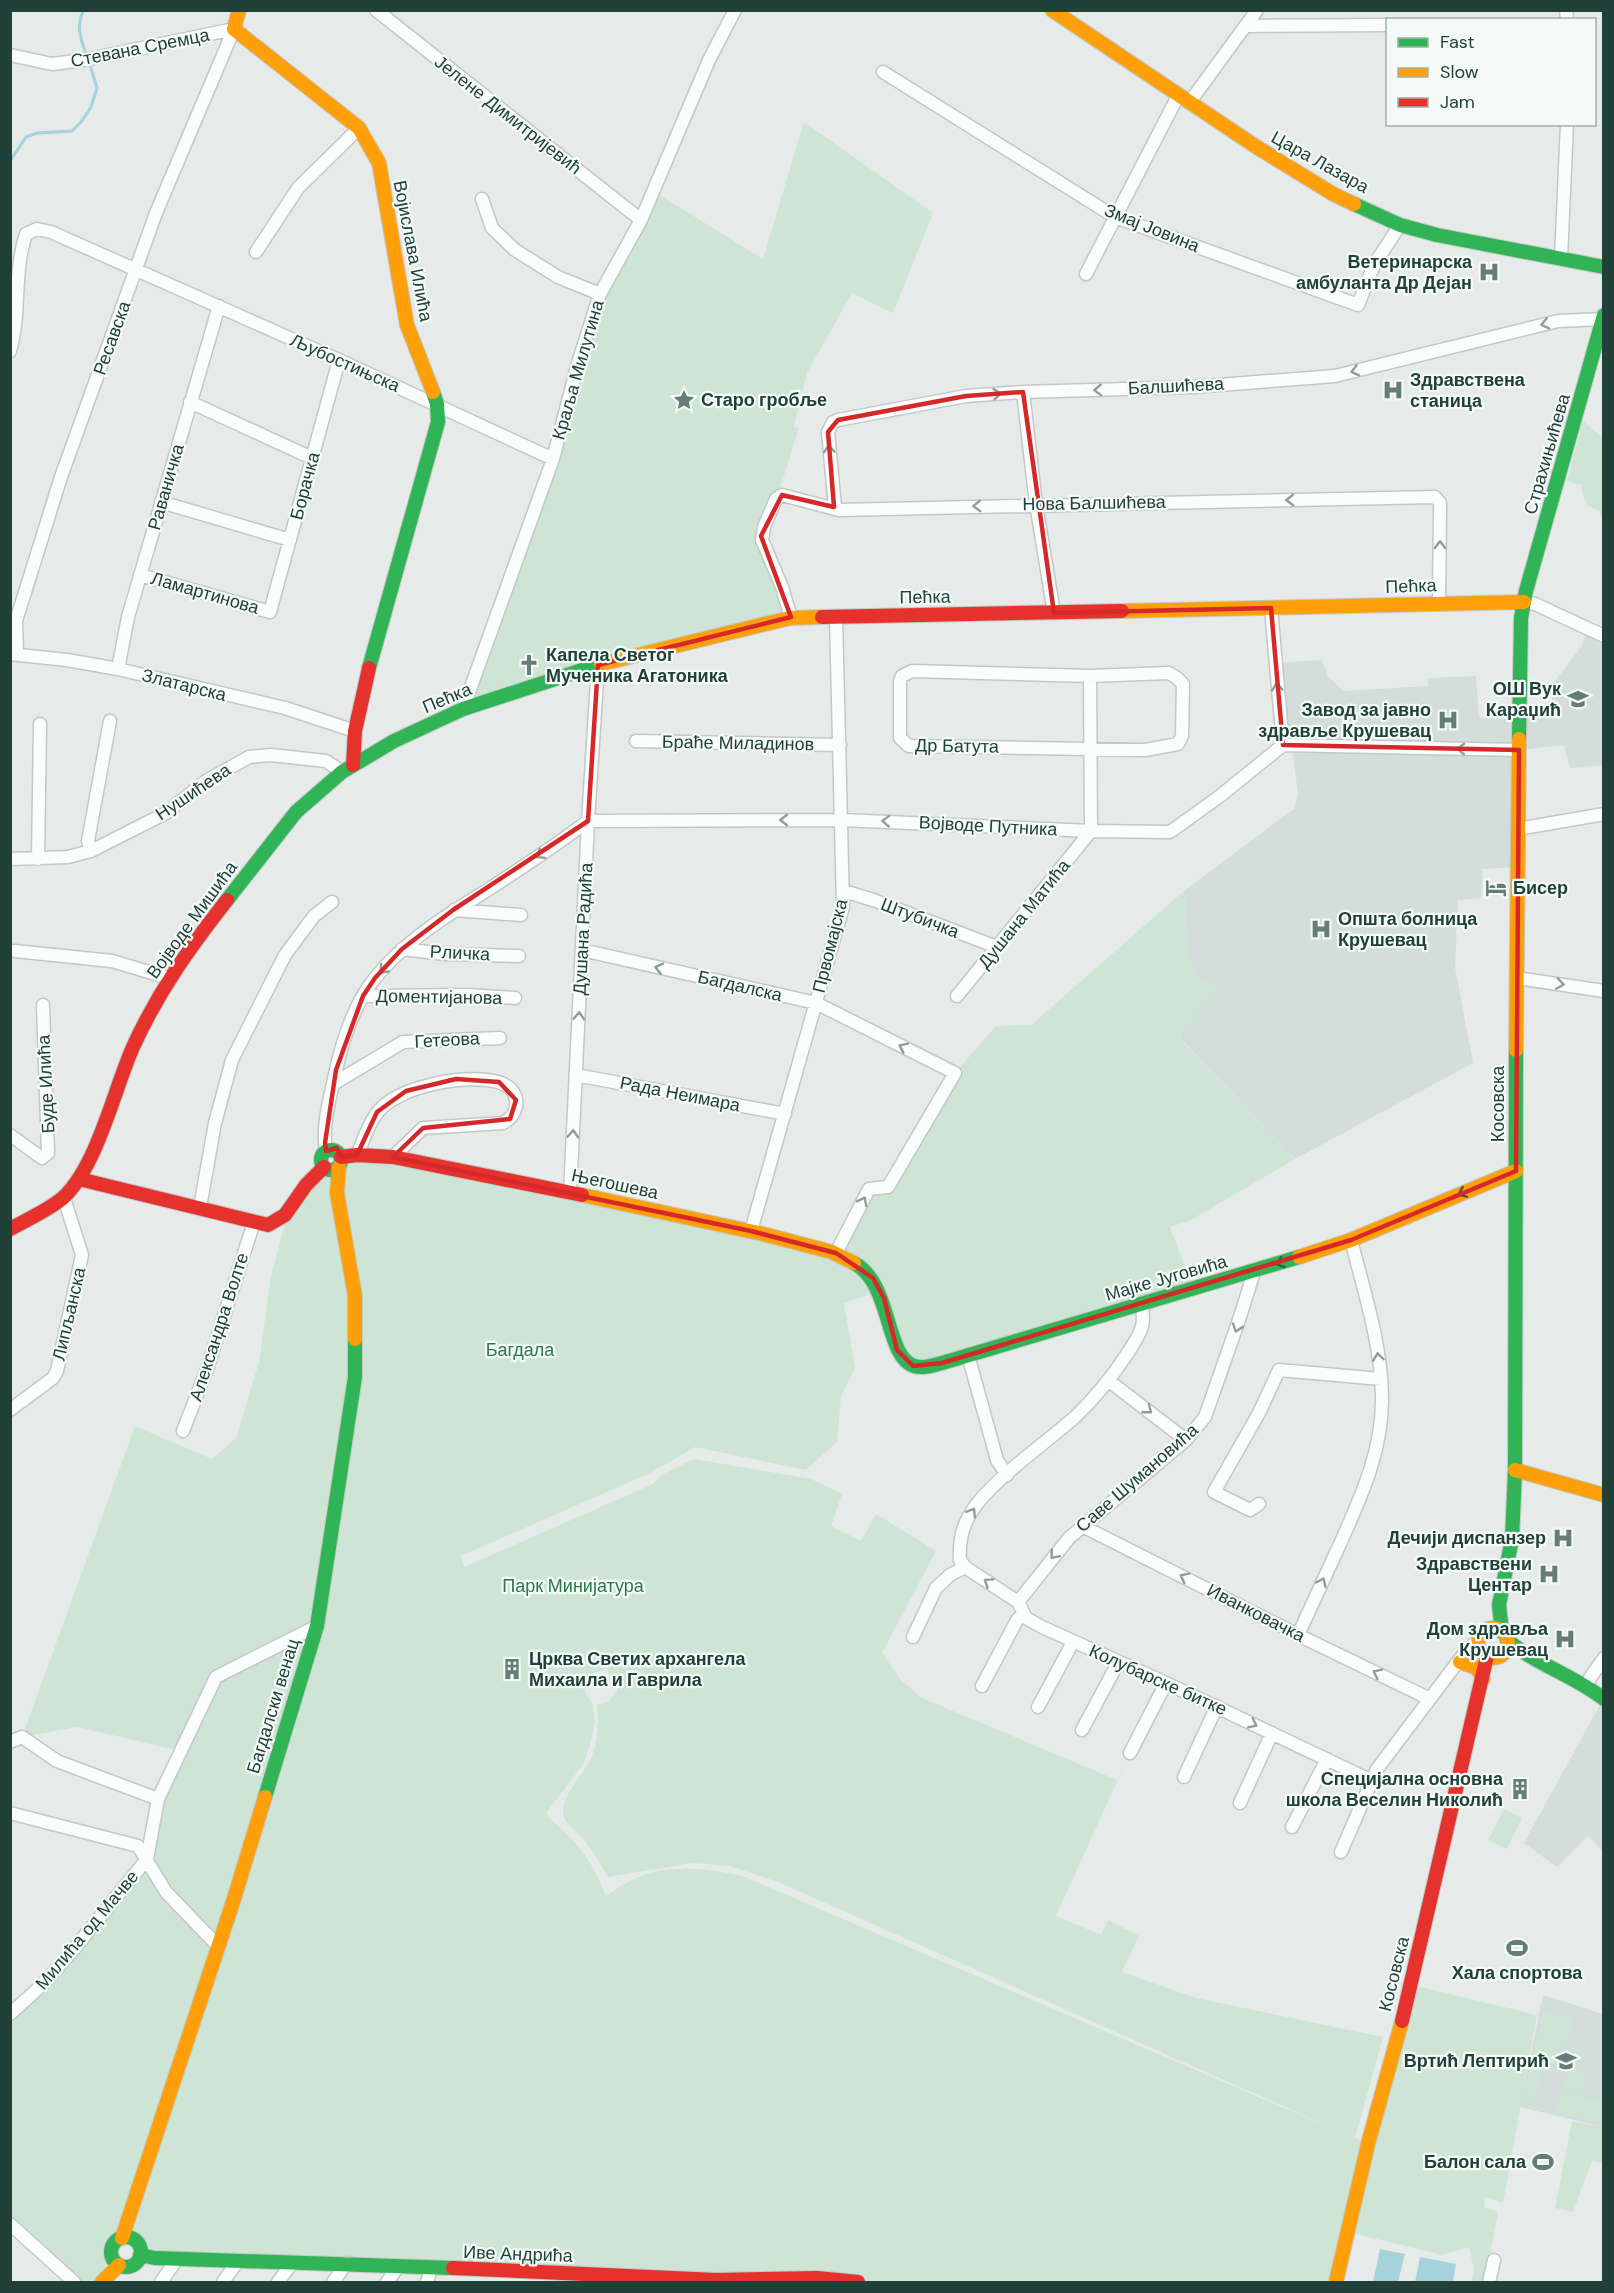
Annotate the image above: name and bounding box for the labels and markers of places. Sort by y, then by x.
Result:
place label: Ветеринарска амбуланта Др Дејан [1296,250,1473,295]
hospital icon: Ветеринарска амбуланта Др Дејан [1477,260,1501,284]
place label: Здравствена станица [1410,368,1526,413]
hospital icon: Здравствена станица [1381,378,1405,402]
place icon: Старо гробље [672,388,696,412]
place label: Старо гробље [701,388,827,412]
place label: Капела Светог Мученика Агатоника [546,643,729,688]
church icon: Капела Светог Мученика Агатоника [517,653,541,677]
place label: ОШ Вук Караџић [1486,677,1562,722]
school or university icon: ОШ Вук Караџић [1566,687,1590,711]
place label: Завод за јавно здравље Крушевац [1258,698,1431,743]
hospital icon: Завод за јавно здравље Крушевац [1436,708,1460,732]
hotel icon: Бисер [1484,876,1508,900]
place label: Бисер [1513,876,1568,900]
place label: Општа болница Крушевац [1338,907,1478,952]
hospital icon: Општа болница Крушевац [1309,917,1333,941]
place label: Дечији диспанзер [1388,1526,1546,1550]
hospital icon: Дечији диспанзер [1551,1526,1575,1550]
place label: Здравствени Центар [1416,1552,1532,1597]
hospital icon: Здравствени Центар [1537,1562,1561,1586]
place label: Дом здравља Крушевац [1427,1617,1549,1662]
hospital icon: Дом здравља Крушевац [1553,1627,1577,1651]
place label: Црква Светих архангела Михаила и Гаврила [529,1647,747,1692]
building icon: Црква Светих архангела Михаила и Гаврила [500,1657,524,1681]
place label: Специјална основна школа Веселин Николић [1286,1767,1504,1812]
building icon: Специјална основна школа Веселин Николић [1508,1777,1532,1801]
sports icon: Хала спортова [1505,1936,1529,1960]
place label: Хала спортова [1452,1961,1583,1985]
place label: Вртић Лептирић [1404,2049,1549,2073]
school or university icon: Вртић Лептирић [1554,2049,1578,2073]
place label: Балон сала [1424,2150,1527,2174]
sports icon: Балон сала [1531,2150,1555,2174]

